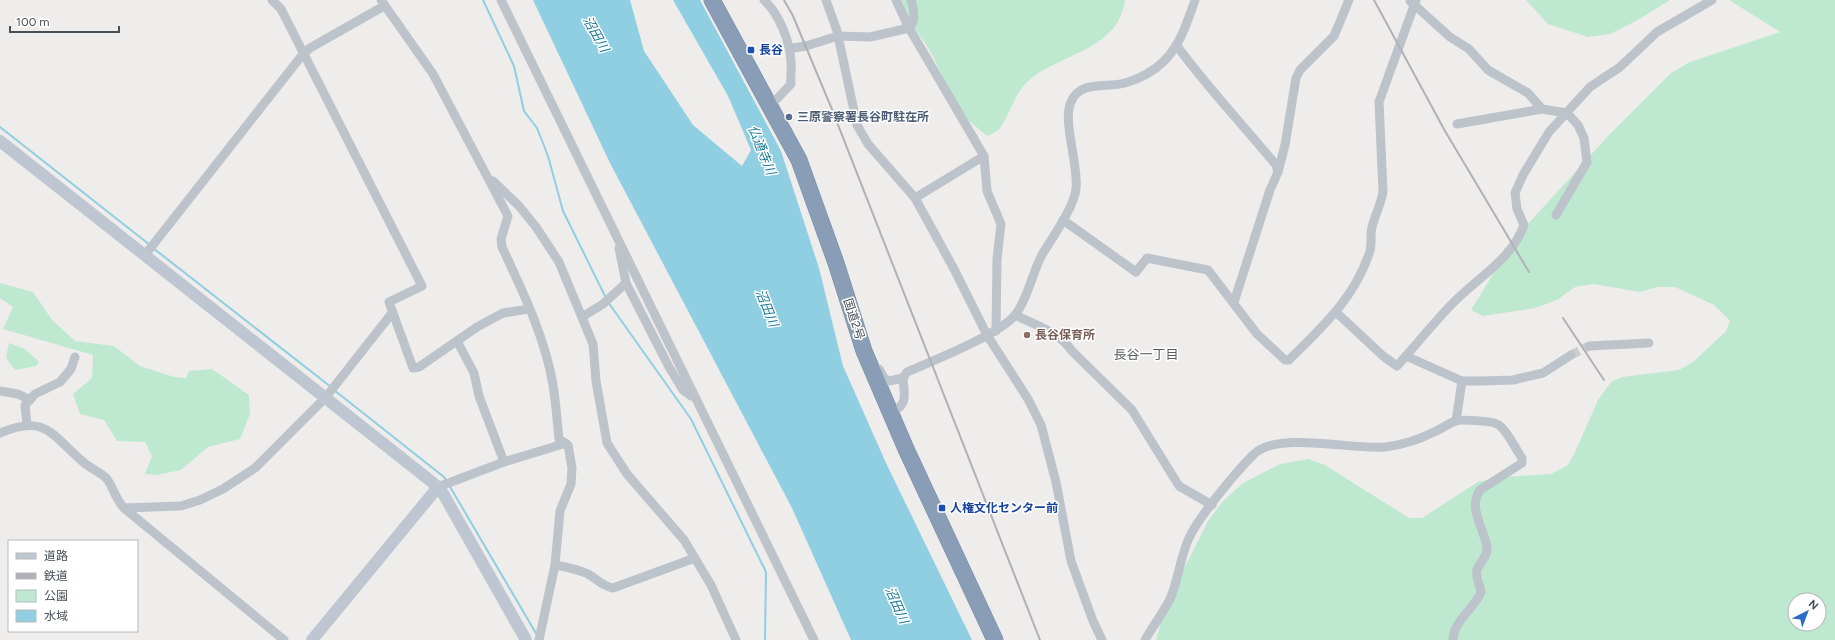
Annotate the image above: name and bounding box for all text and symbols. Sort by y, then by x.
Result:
scale bar [10,8,119,34]
water label: 沼田川 [580,13,613,56]
text: 100 m [16,15,50,29]
place label: 長谷 [759,43,783,57]
marker: 長谷 [746,45,756,55]
place label: 三原警察署長谷町駐在所 [797,110,929,124]
marker: 三原警察署長谷町駐在所 [784,112,794,122]
water label: 仏通寺川 [745,123,779,179]
water label: 沼田川 [753,287,782,331]
street label: 国道2号 [841,297,867,341]
place label: 長谷保育所 [1035,328,1095,342]
marker: 長谷保育所 [1022,330,1032,340]
district label: 長谷一丁目 [1113,347,1179,362]
place label: 人権文化センター前 [950,501,1058,515]
marker: 人権文化センター前 [937,503,947,513]
legend [8,540,138,632]
text: 道路 [44,549,68,563]
text: 鉄道 [44,569,68,583]
water label: 沼田川 [882,584,913,628]
text: 公園 [44,589,68,603]
north arrow [1787,592,1827,632]
text: N [1806,597,1821,613]
text: 水域 [44,609,68,623]

